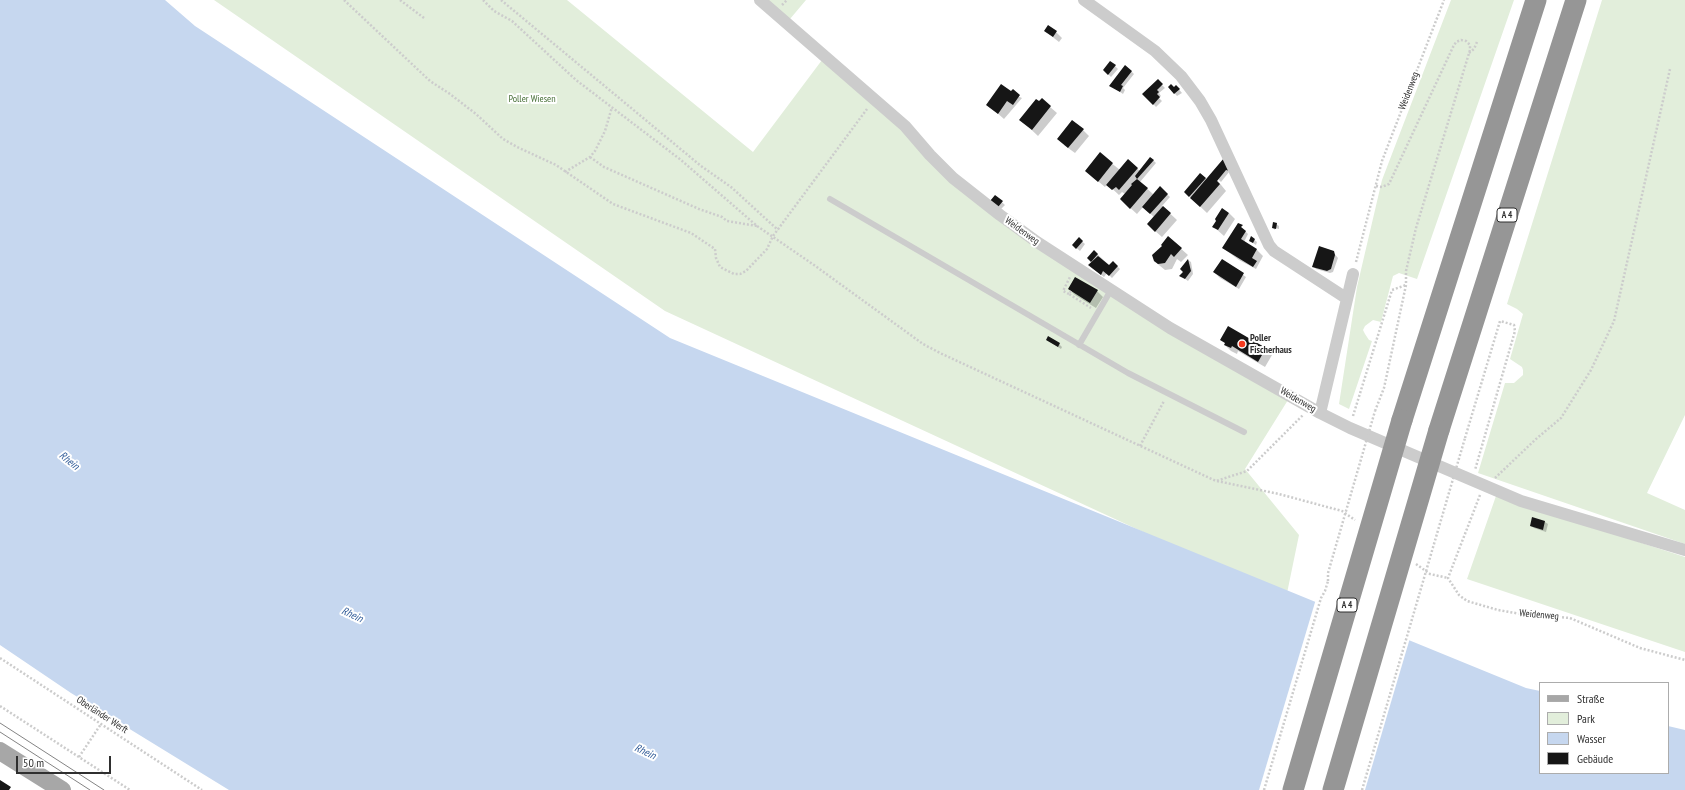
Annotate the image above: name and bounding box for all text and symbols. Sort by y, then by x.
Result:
street label: Weidenweg [1396,70,1422,112]
park label: Poller Wiesen [508,93,556,105]
road number: A 4 [1497,208,1517,222]
street label: Weidenweg [1002,214,1042,248]
place label: Poller Fischerhaus [1250,332,1292,356]
marker: Poller Fischerhaus [1237,339,1247,349]
street label: Weidenweg [1278,385,1318,415]
water label: Rhein [56,449,82,473]
road number: A 4 [1337,598,1357,612]
water label: Rhein [339,604,365,626]
street label: Weidenweg [1519,607,1559,623]
legend [1539,682,1669,774]
text: Straße [1577,691,1604,706]
street label: Oberländer Werft [74,694,130,736]
text: Park [1577,711,1595,726]
text: Wasser [1577,731,1606,746]
water label: Rhein [632,741,658,763]
scale bar [18,748,113,774]
text: Gebäude [1577,751,1613,766]
text: 50 m [23,755,44,770]

